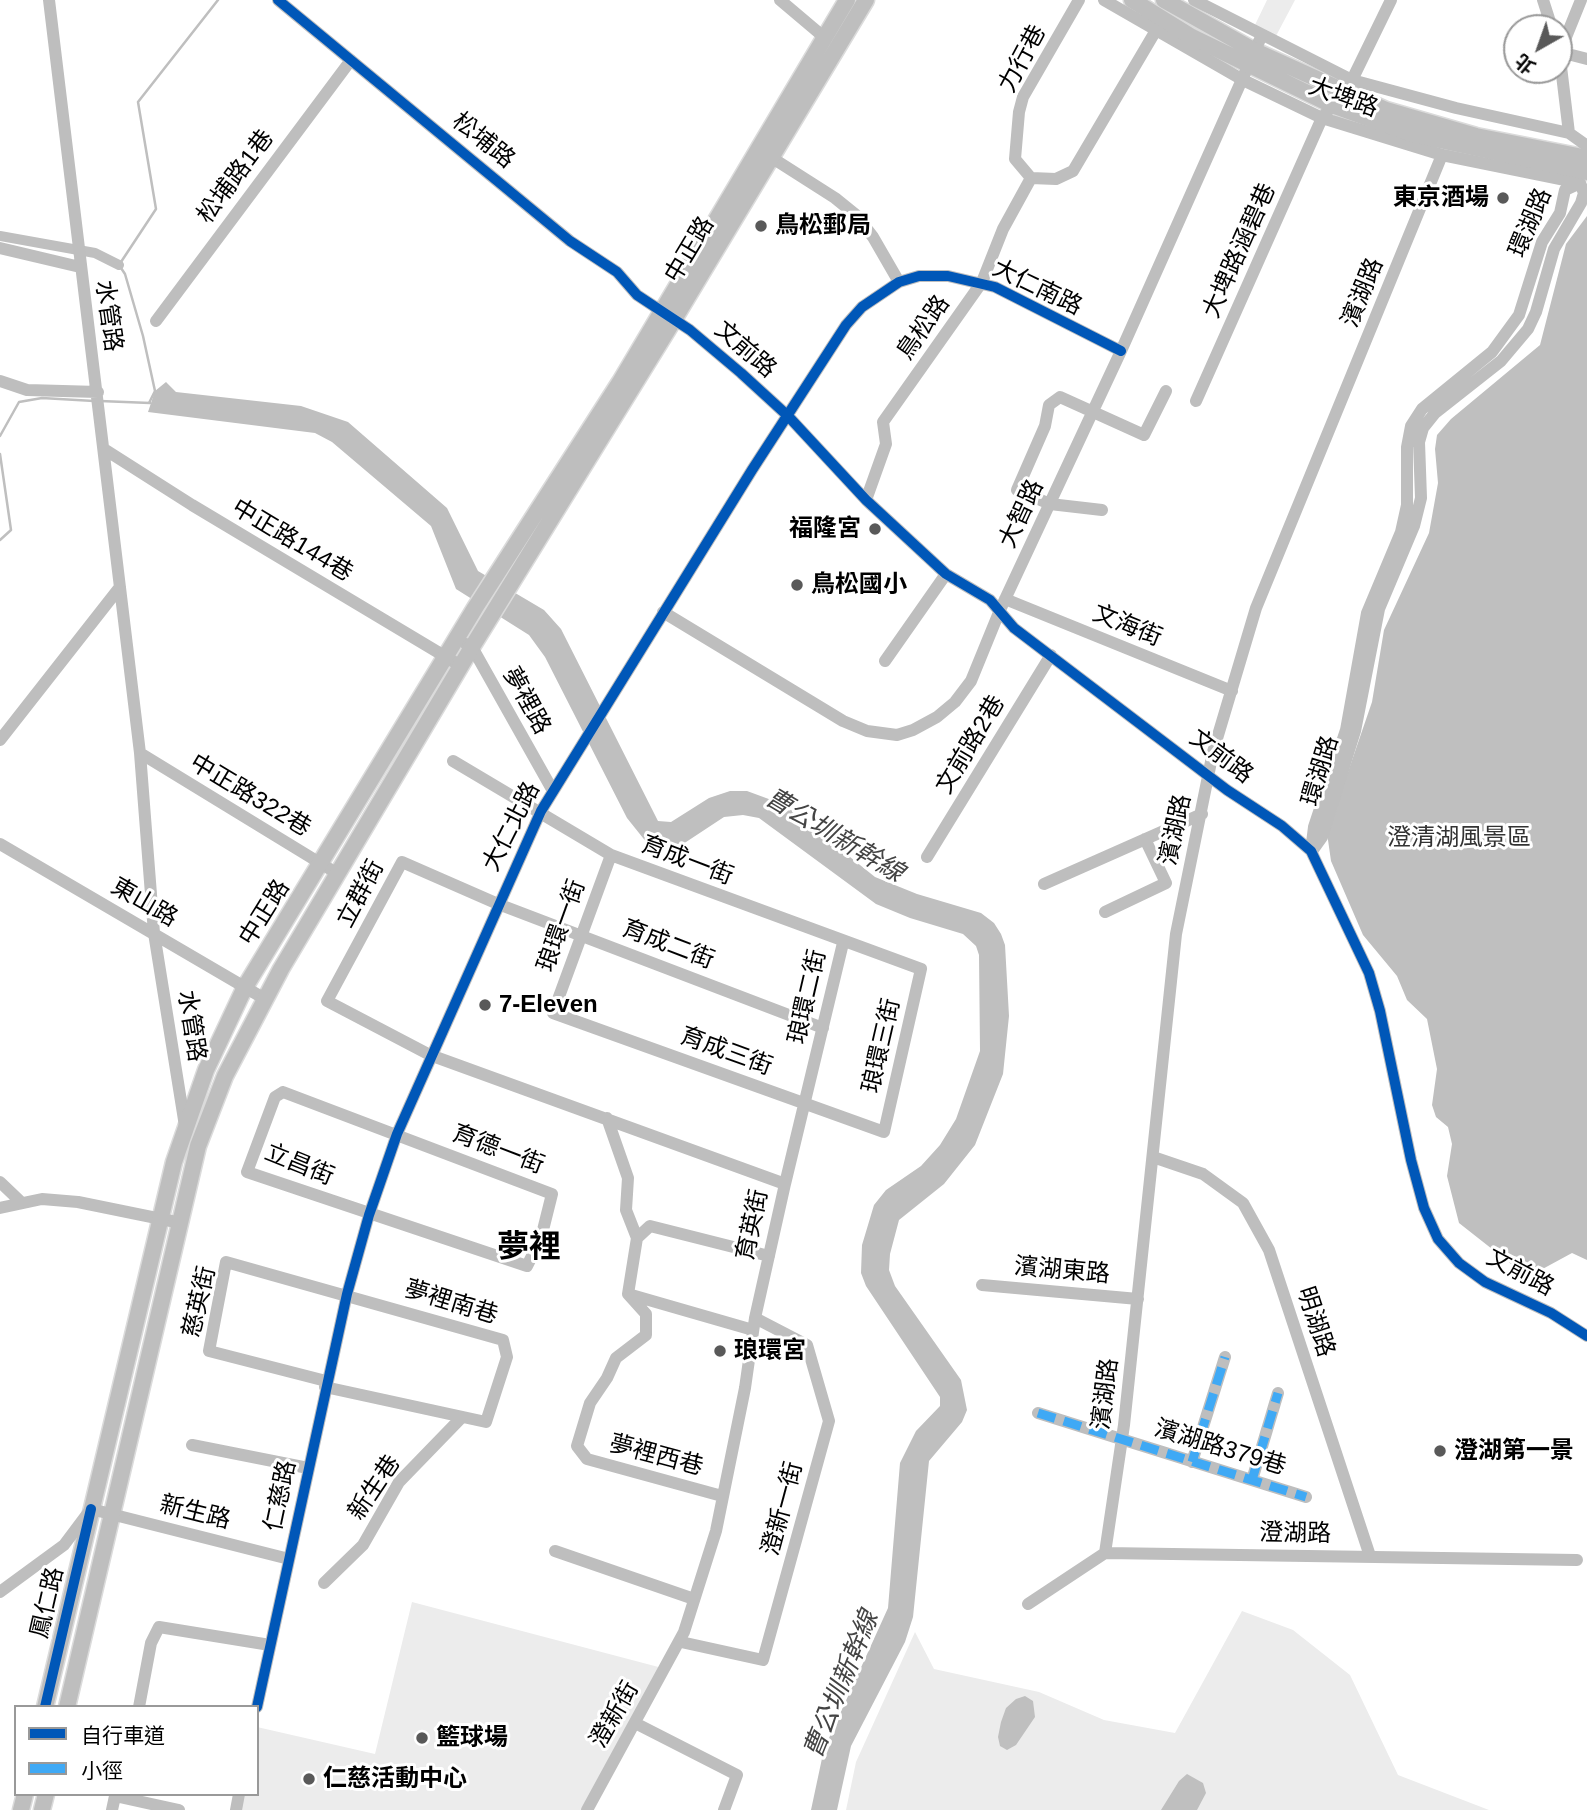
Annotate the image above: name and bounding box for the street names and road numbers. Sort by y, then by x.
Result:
street label: 力行巷 [993,20,1053,98]
street label: 大埤路 [1304,72,1382,124]
street label: 松埔路 [446,107,520,175]
street label: 松埔路1巷 [192,125,280,229]
street label: 大埤路涵碧巷 [1198,179,1282,323]
street label: 環湖路 [1504,184,1558,262]
street label: 中正路 [659,212,721,288]
street label: 大仁南路 [988,254,1086,322]
street label: 濱湖路 [1336,254,1390,332]
street label: 水管路 [89,278,127,354]
street label: 鳥松路 [892,290,956,366]
street label: 文前路 [708,316,782,384]
street label: 大智路 [994,475,1050,553]
street label: 中正路144巷 [226,494,358,588]
street label: 文海街 [1088,599,1166,653]
street label: 夢裡路 [496,663,556,739]
street label: 文前路2巷 [930,691,1012,799]
street label: 文前路 [1184,724,1258,790]
street label: 環湖路 [1297,732,1345,810]
street label: 中正路322巷 [184,749,316,843]
street label: 大仁北路 [477,778,547,876]
street label: 濱湖路 [1154,792,1198,868]
street label: 育成一街 [637,830,737,892]
street label: 立群街 [331,855,391,933]
street label: 東山路 [106,873,182,933]
street label: 中正路 [234,875,296,951]
street label: 琅環一街 [532,876,592,976]
street label: 育成二街 [618,914,718,976]
street label: 琅環二街 [783,947,833,1047]
street label: 水管路 [171,988,211,1064]
street label: 琅環三街 [857,996,907,1096]
street label: 育成三街 [676,1022,776,1082]
street label: 育德一街 [448,1119,548,1181]
street label: 立昌街 [260,1138,338,1192]
street label: 育英街 [731,1187,775,1263]
street label: 文前路 [1481,1243,1559,1303]
street label: 濱湖東路 [1013,1252,1111,1290]
street label: 慈英街 [178,1264,222,1340]
street label: 夢裡南巷 [401,1275,501,1331]
street label: 明湖路 [1290,1283,1340,1361]
street label: 濱湖路 [1087,1357,1125,1431]
street label: 濱湖路379巷 [1151,1414,1289,1482]
street label: 夢裡西巷 [606,1430,706,1482]
street label: 新生巷 [343,1450,407,1526]
street label: 仁慈路 [259,1458,303,1534]
street label: 澄新一街 [757,1459,809,1559]
street label: 新生路 [157,1490,233,1536]
street label: 澄湖路 [1259,1519,1331,1549]
street label: 鳳仁路 [26,1565,70,1641]
street label: 澄新街 [585,1677,645,1753]

